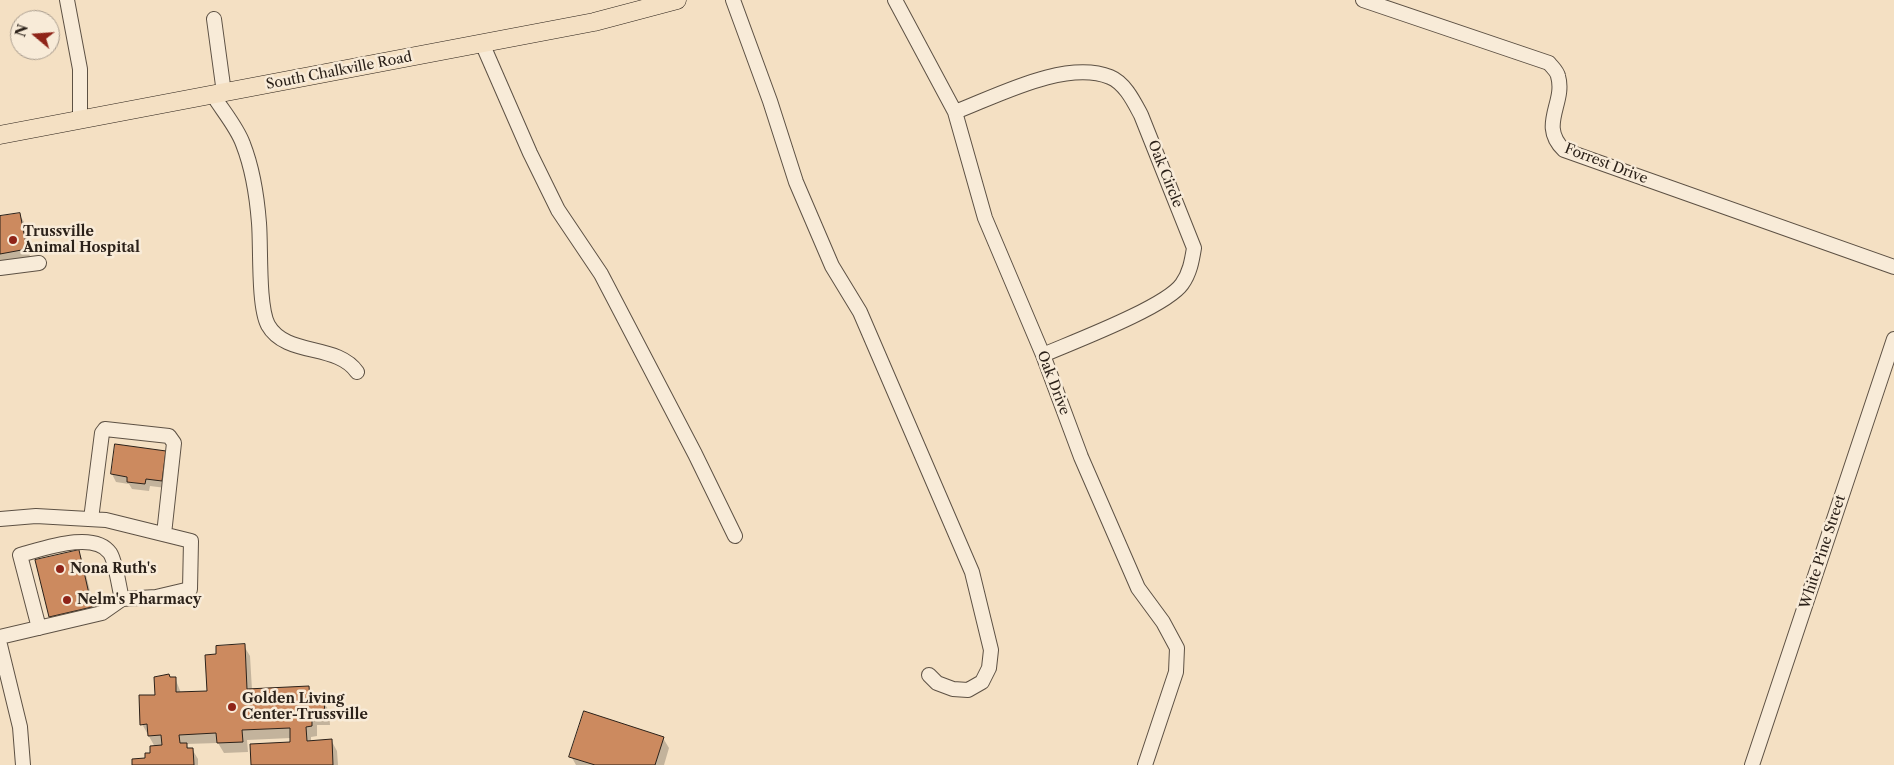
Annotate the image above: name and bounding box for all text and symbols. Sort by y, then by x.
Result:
north arrow [10,10,60,60]
text: N [11,22,32,39]
street label: South Chalkville Road [265,49,413,93]
street label: Oak Circle [1144,138,1186,210]
street label: Forrest Drive [1562,140,1650,188]
place label: Trussville Animal Hospital [23,224,140,256]
marker: Trussville Animal Hospital [7,234,19,246]
street label: Oak Drive [1033,349,1073,417]
street label: White Pine Street [1797,493,1849,611]
place label: Nona Ruth's [70,561,156,577]
marker: Nona Ruth's [54,563,66,575]
place label: Nelm's Pharmacy [77,592,201,608]
marker: Nelm's Pharmacy [61,594,73,606]
place label: Golden Living Center-Trussville [242,691,368,724]
marker: Golden Living Center-Trussville [226,701,238,713]

